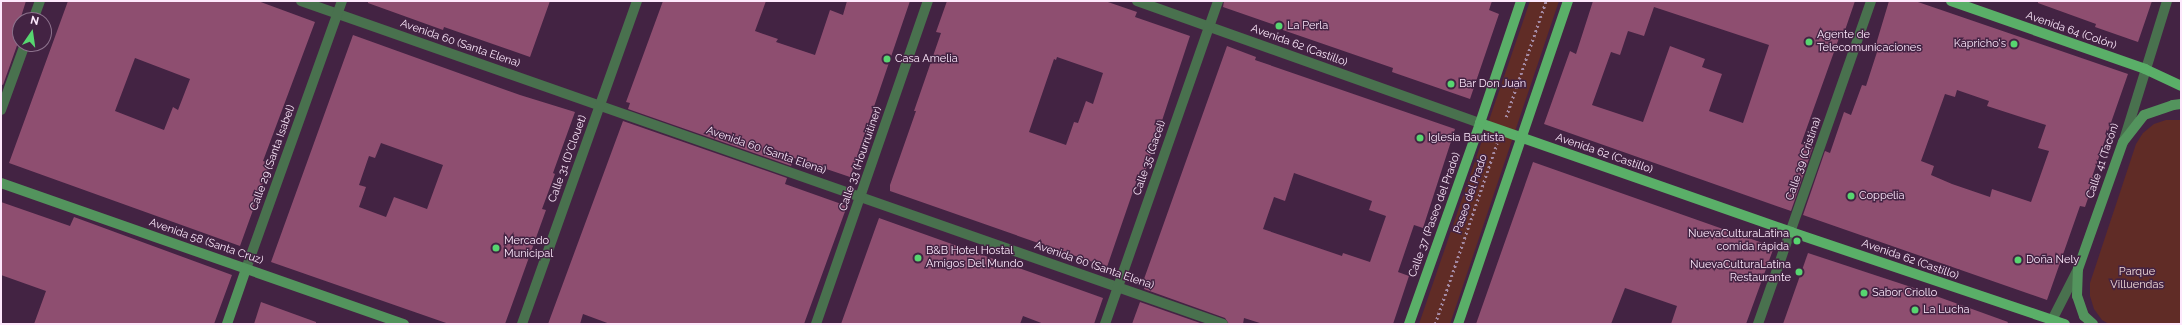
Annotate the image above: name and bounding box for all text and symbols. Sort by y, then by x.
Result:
street label: Avenida 64 (Colón) [2024,9,2118,53]
north arrow [12,12,52,52]
text: N [29,14,40,28]
street label: Avenida 60 (Santa Elena) [398,17,522,71]
place label: La Perla [1287,19,1328,33]
marker: La Perla [1274,21,1284,31]
street label: Avenida 62 (Castillo) [1249,22,1349,70]
place label: Agente de Telecomunicaciones [1817,29,1922,55]
marker: Agente de Telecomunicaciones [1804,37,1814,47]
place label: Kapricho's [1954,37,2006,51]
marker: Kapricho's [2009,39,2019,49]
place label: Casa Amelia [895,52,958,66]
marker: Casa Amelia [882,54,892,64]
place label: Bar Don Juan [1459,77,1527,91]
marker: Bar Don Juan [1446,79,1456,89]
street label: Calle 29 (Santa Isabel) [248,103,298,213]
street label: Calle 33 (Hourruitiner) [837,105,885,213]
street label: Calle 31 (D'Clouet) [546,114,590,204]
street label: Calle 39 (Cristina) [1784,116,1824,202]
street label: Calle 35 (Gacel) [1131,119,1169,197]
street label: Calle 41 (Tacón) [2084,122,2122,200]
street label: Avenida 60 (Santa Elena) [704,124,828,178]
place label: Iglesia Bautista [1428,131,1504,145]
street label: Avenida 62 (Castillo) [1554,131,1654,177]
marker: Iglesia Bautista [1415,133,1425,143]
street label: Calle 37 (Paseo del Prado) [1406,151,1464,279]
street label: Paseo del Prado [1451,153,1491,235]
place label: Coppelia [1859,189,1905,203]
marker: Coppelia [1846,191,1856,201]
street label: Avenida 58 (Santa Cruz) [147,216,265,268]
place label: NuevaCulturaLatina comida rápida [1688,228,1789,254]
place label: Mercado Municipal [504,235,553,261]
marker: NuevaCulturaLatina comida rápida [1792,236,1802,246]
street label: Avenida 62 (Castillo) [1860,237,1960,283]
street label: Avenida 60 (Santa Elena) [1032,239,1156,293]
marker: Mercado Municipal [491,243,501,253]
place label: B&B Hotel Hostal Amigos Del Mundo [926,245,1024,271]
marker: B&B Hotel Hostal Amigos Del Mundo [913,253,923,263]
place label: Doña Nely [2026,253,2079,267]
marker: Doña Nely [2013,255,2023,265]
place label: NuevaCulturaLatina Restaurante [1690,259,1791,285]
park label: Parque Villuendas [2110,266,2164,292]
marker: NuevaCulturaLatina Restaurante [1794,267,1804,277]
place label: Sabor Criollo [1872,286,1938,300]
marker: Sabor Criollo [1859,288,1869,298]
place label: La Lucha [1923,303,1970,317]
marker: La Lucha [1910,305,1920,315]

